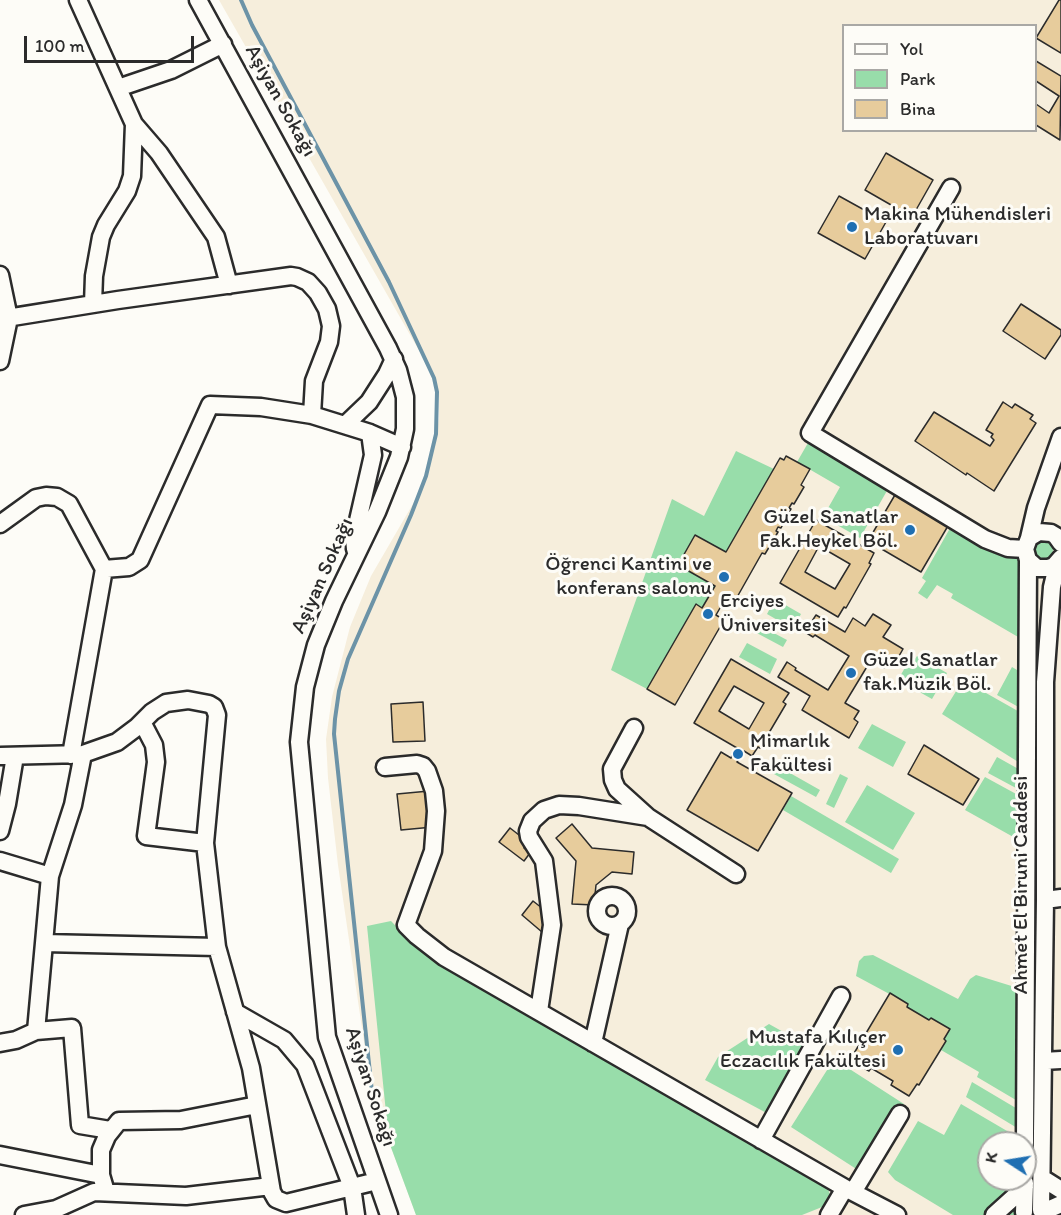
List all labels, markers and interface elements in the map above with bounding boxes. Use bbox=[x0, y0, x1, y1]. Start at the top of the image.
scale bar bbox=[27, 24, 196, 62]
legend bbox=[842, 24, 1037, 132]
text: 100 m bbox=[35, 35, 85, 57]
text: Yol bbox=[900, 38, 923, 60]
street label: Aşiyan Sokağı bbox=[239, 41, 321, 161]
text: Park bbox=[900, 68, 935, 90]
text: Bina bbox=[900, 98, 935, 120]
place label: Makina Mühendisleri Laboratuvarı bbox=[864, 202, 1051, 252]
marker: Makina Mühendisleri Laboratuvarı bbox=[845, 220, 859, 234]
place label: Güzel Sanatlar Fak.Heykel Böl. bbox=[760, 505, 898, 555]
street label: Aşiyan Sokağı bbox=[286, 514, 360, 638]
marker: Güzel Sanatlar Fak.Heykel Böl. bbox=[903, 523, 917, 537]
place label: Öğrenci Kantini ve konferans salonu bbox=[545, 552, 712, 602]
marker: Öğrenci Kantini ve konferans salonu bbox=[717, 570, 731, 584]
place label: Erciyes Üniversitesi bbox=[720, 589, 827, 639]
marker: Erciyes Üniversitesi bbox=[701, 607, 715, 621]
place label: Güzel Sanatlar fak.Müzik Böl. bbox=[863, 648, 998, 698]
marker: Güzel Sanatlar fak.Müzik Böl. bbox=[844, 666, 858, 680]
place label: Mimarlık Fakültesi bbox=[750, 729, 832, 779]
marker: Mimarlık Fakültesi bbox=[731, 747, 745, 761]
street label: Ahmet El Biruni Caddesi bbox=[1009, 776, 1035, 994]
street label: Aşiyan Sokağı bbox=[339, 1024, 401, 1150]
place label: Mustafa Kılıçer Eczacılık Fakültesi bbox=[720, 1025, 886, 1075]
marker: Mustafa Kılıçer Eczacılık Fakültesi bbox=[891, 1043, 905, 1057]
north arrow bbox=[977, 1131, 1037, 1191]
text: K bbox=[981, 1151, 1001, 1165]

